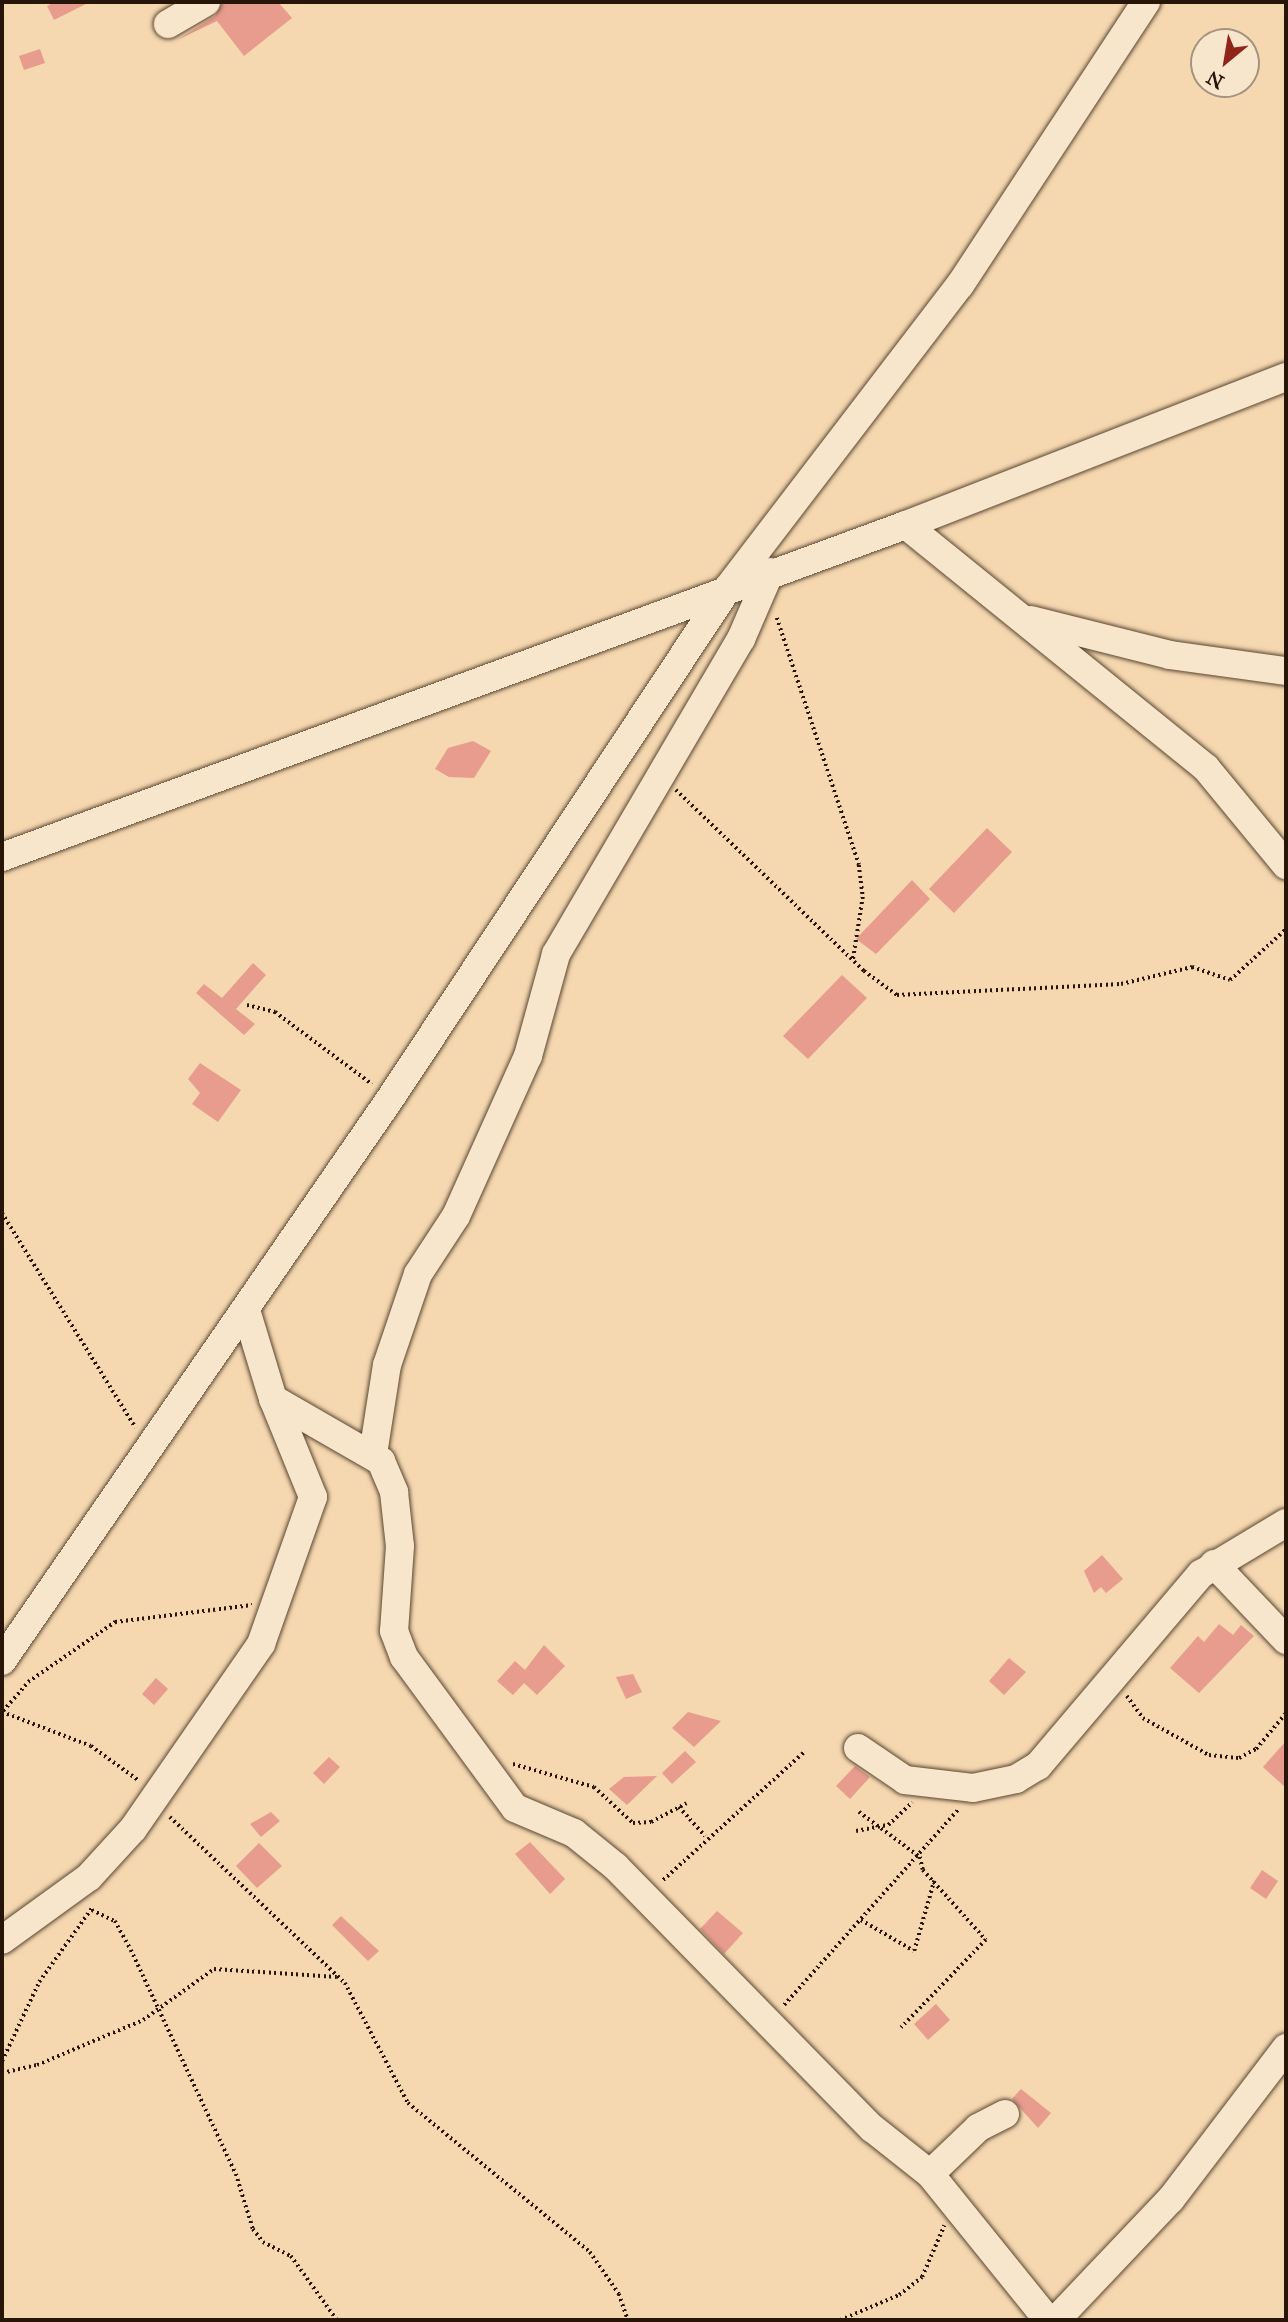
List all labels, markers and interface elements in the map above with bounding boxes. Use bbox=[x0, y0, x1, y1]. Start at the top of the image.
north arrow bbox=[1190, 28, 1260, 98]
text: N bbox=[1203, 66, 1228, 94]

